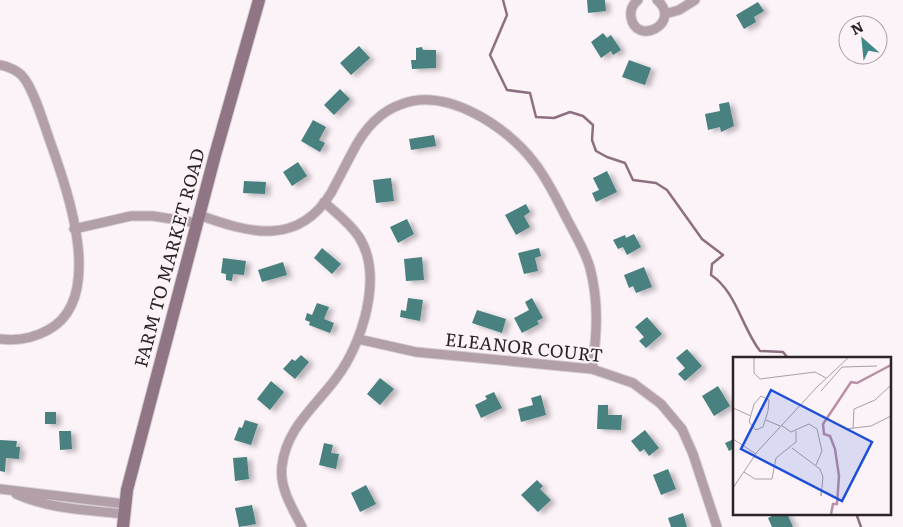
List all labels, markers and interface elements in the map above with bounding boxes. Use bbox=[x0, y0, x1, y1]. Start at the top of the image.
north arrow bbox=[838, 15, 888, 65]
text: N bbox=[847, 16, 867, 39]
street label: FARM TO MARKET ROAD bbox=[126, 145, 211, 370]
street label: ELEANOR COURT bbox=[444, 325, 604, 368]
inset map bbox=[733, 357, 890, 514]

